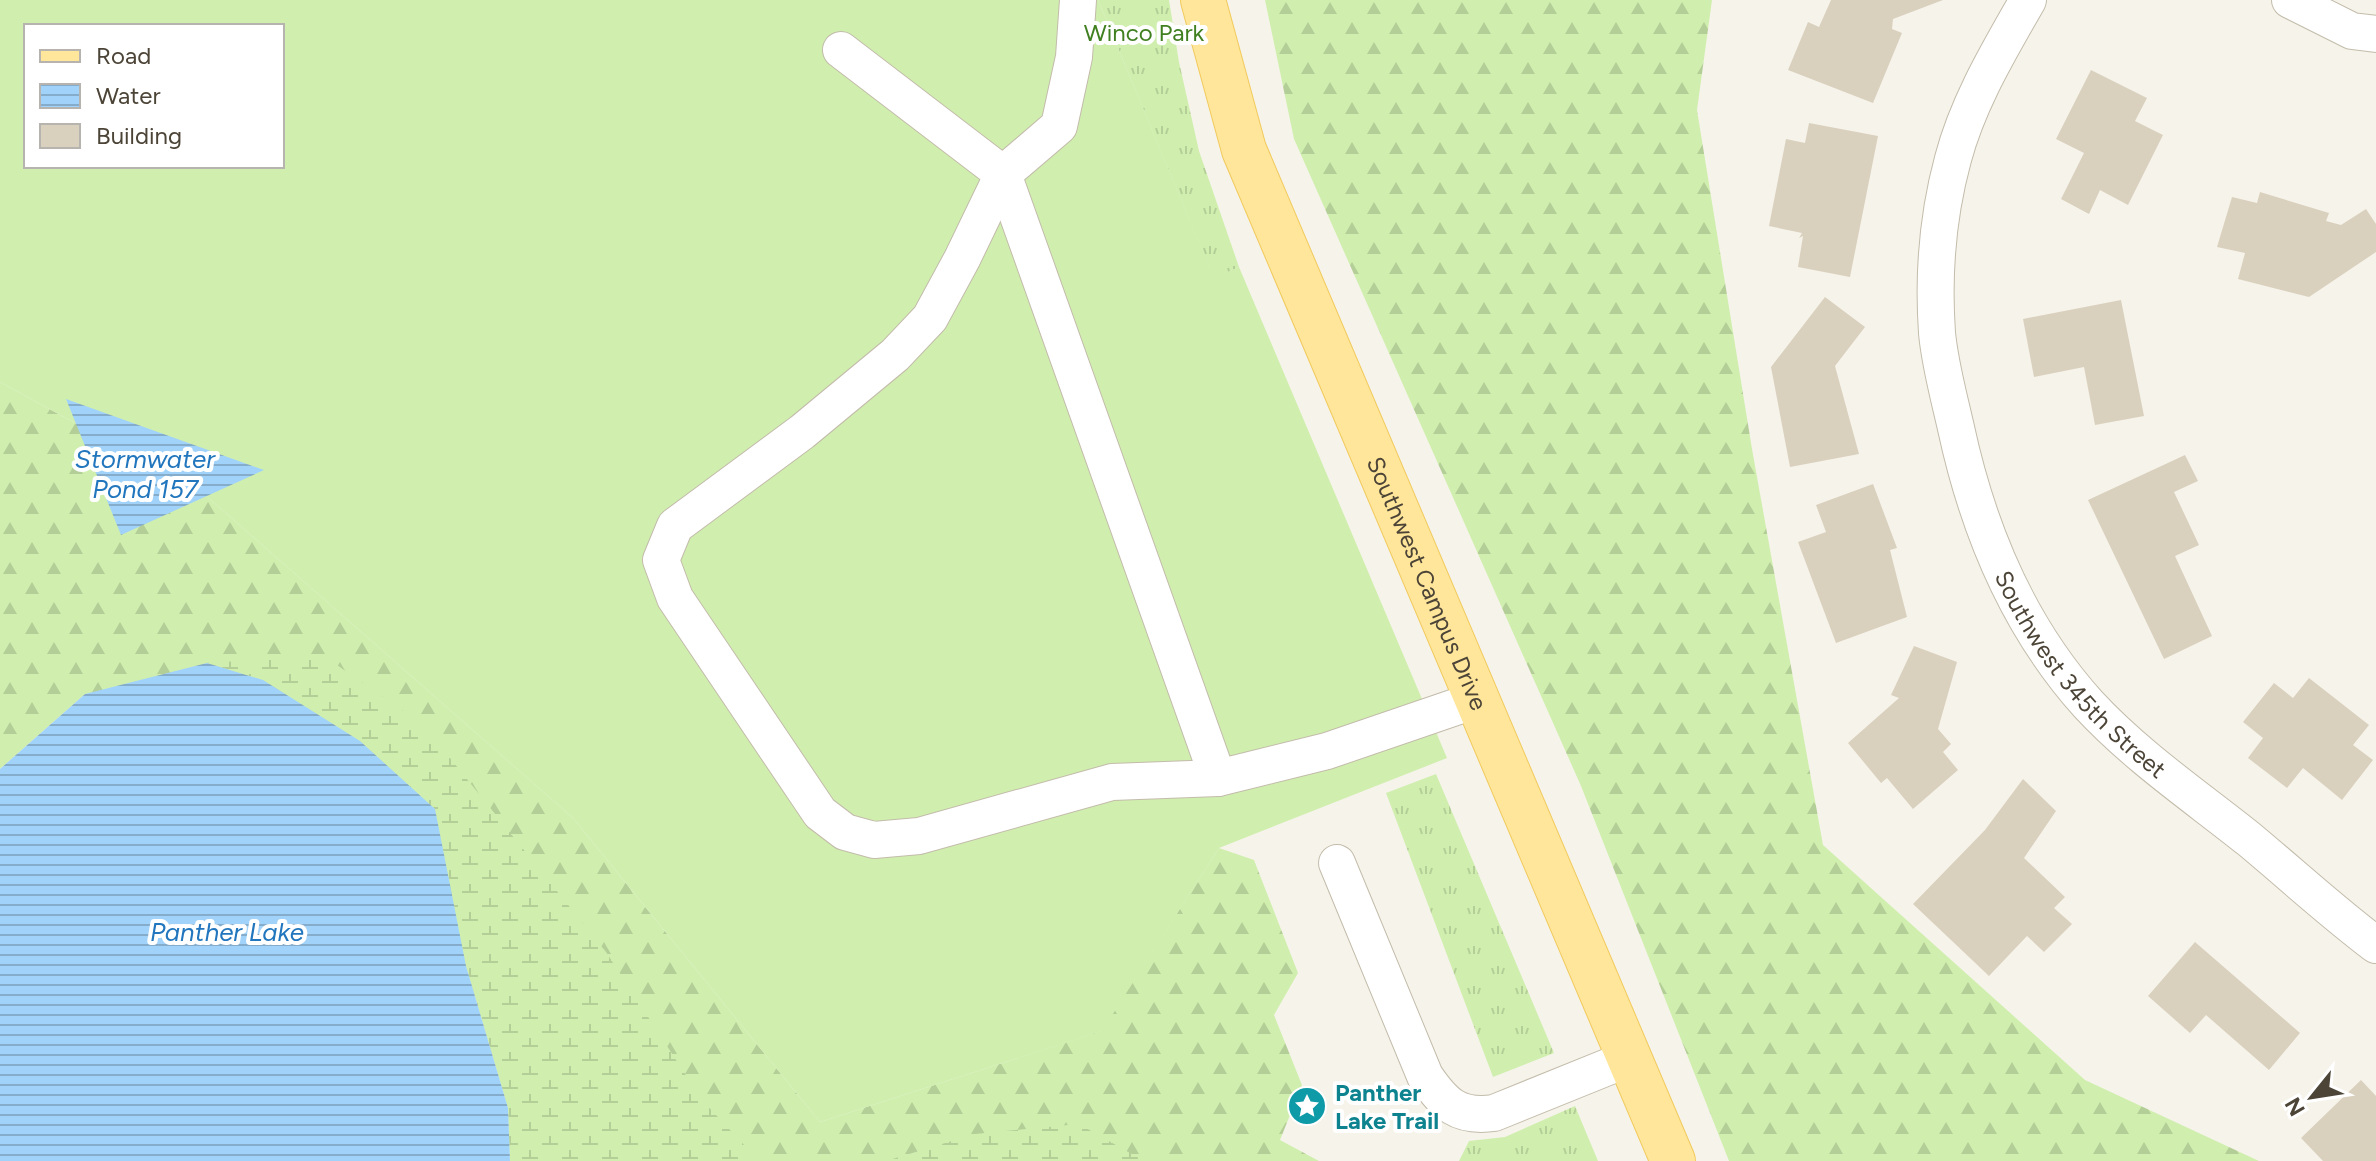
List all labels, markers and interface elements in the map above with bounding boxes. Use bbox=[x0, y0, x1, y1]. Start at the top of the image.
park label: Winco Park bbox=[1084, 18, 1205, 47]
legend bbox=[24, 24, 284, 168]
text: Road bbox=[96, 41, 151, 70]
text: Water bbox=[96, 81, 161, 110]
text: Building bbox=[96, 121, 182, 150]
water label: Stormwater Pond 157 bbox=[75, 443, 216, 505]
street label: Southwest Campus Drive bbox=[1361, 452, 1494, 714]
street label: Southwest 345th Street bbox=[1989, 566, 2172, 784]
water label: Panther Lake bbox=[150, 916, 304, 948]
north arrow bbox=[2272, 1057, 2352, 1137]
place label: Panther Lake Trail bbox=[1335, 1078, 1439, 1135]
place icon: Panther Lake Trail bbox=[1286, 1085, 1328, 1127]
text: N bbox=[2279, 1093, 2311, 1121]

